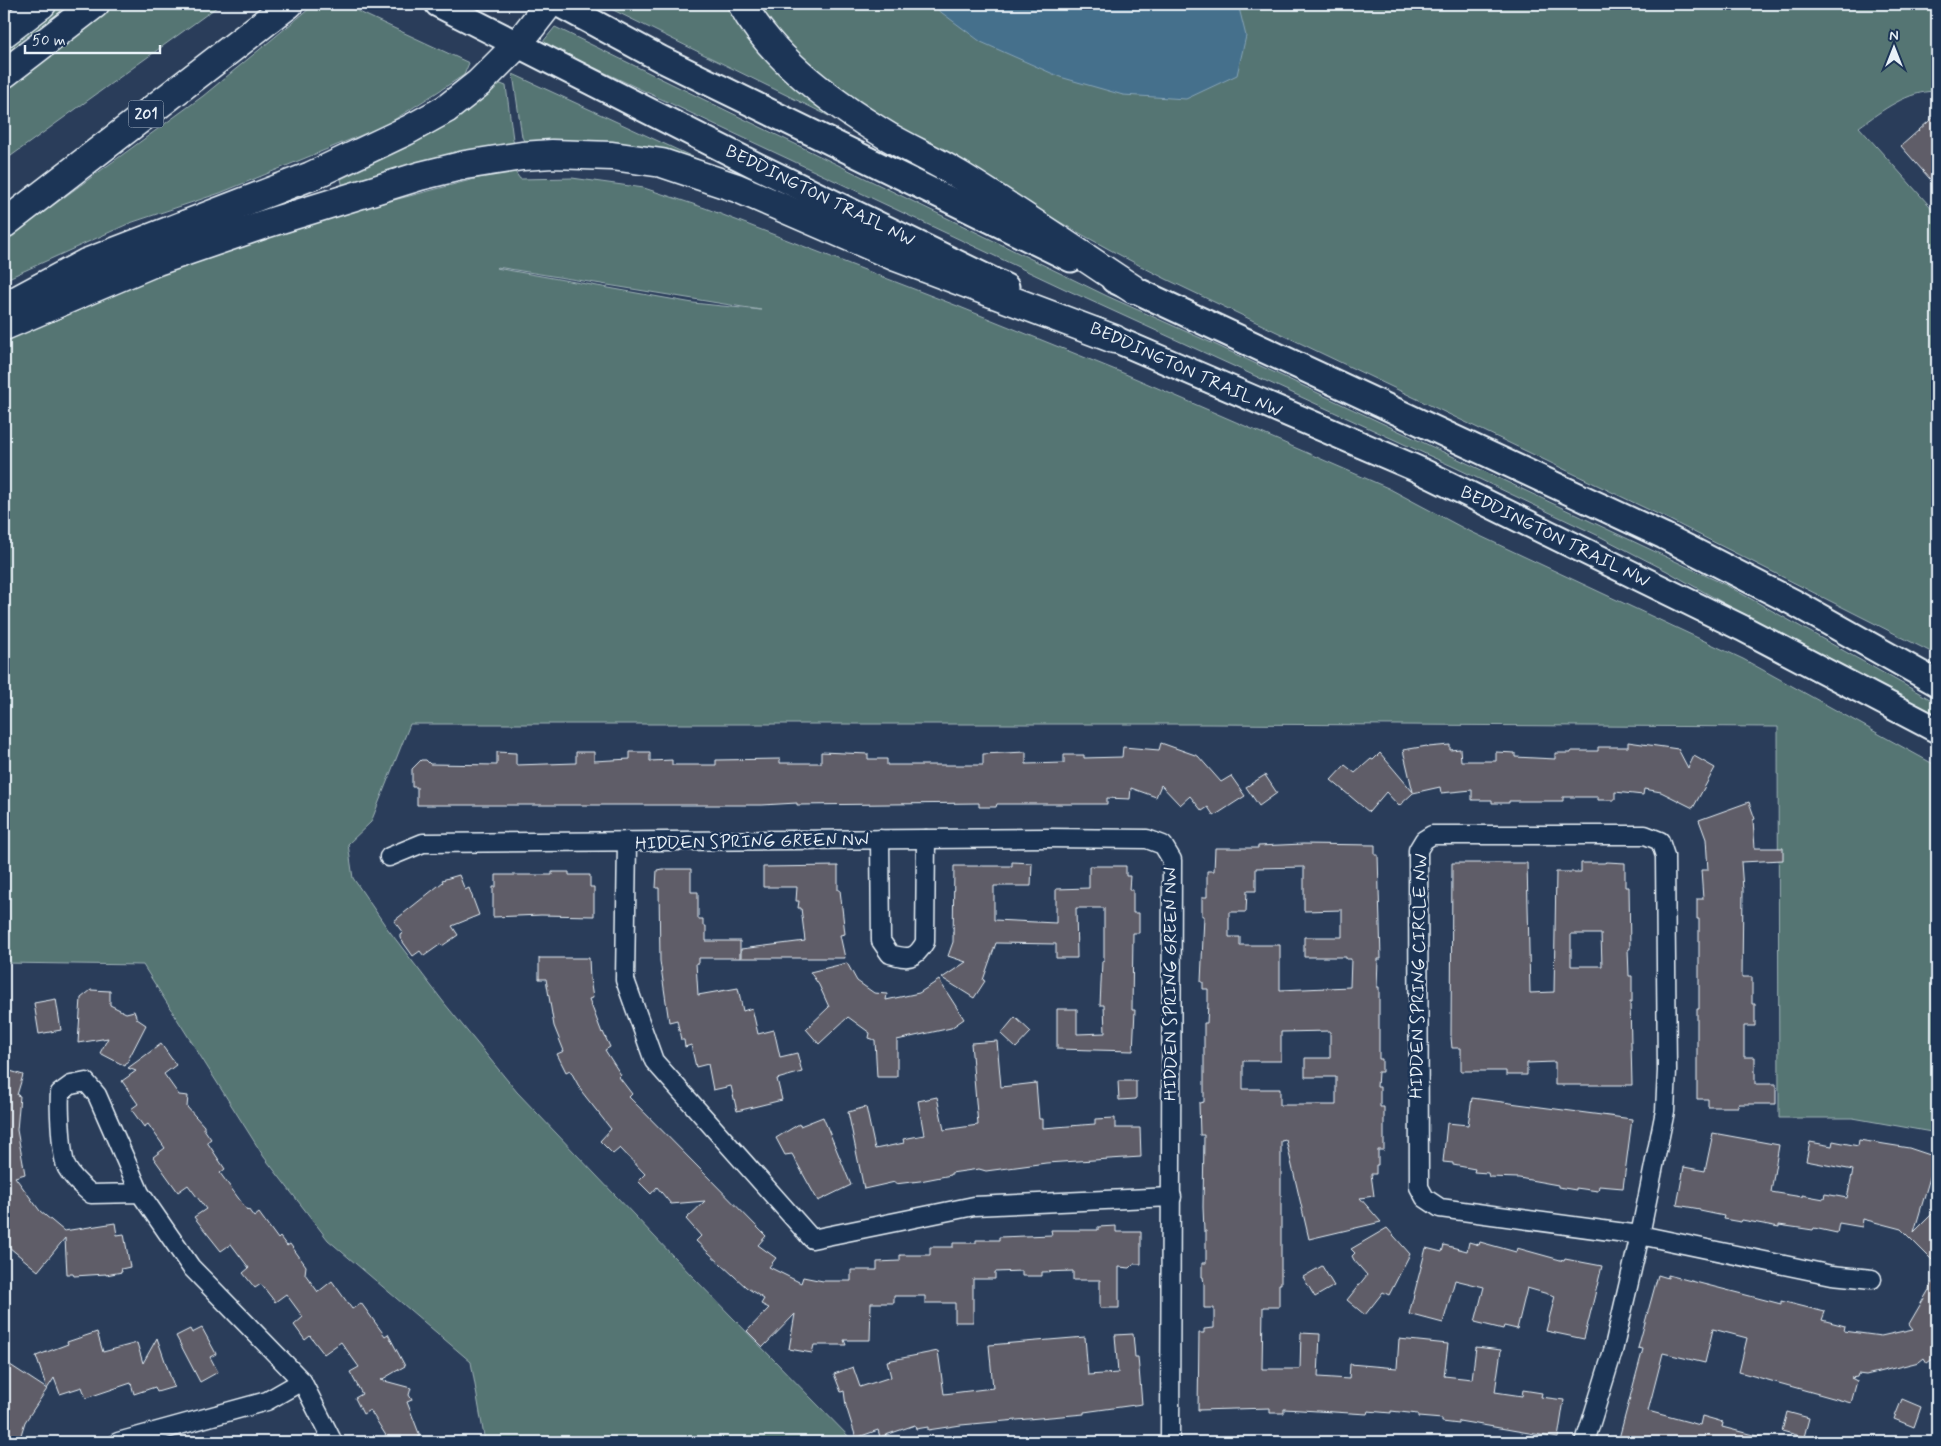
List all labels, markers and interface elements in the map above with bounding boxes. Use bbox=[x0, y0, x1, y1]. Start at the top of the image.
scale bar bbox=[25, 22, 160, 54]
north arrow bbox=[1868, 22, 1918, 72]
text: N bbox=[1889, 27, 1899, 45]
text: 50 m bbox=[32, 31, 66, 51]
road number: 201 bbox=[128, 100, 164, 128]
street label: BEDDINGTON TRAIL NW bbox=[721, 140, 919, 252]
street label: BEDDINGTON TRAIL NW bbox=[1086, 317, 1286, 423]
street label: BEDDINGTON TRAIL NW bbox=[1456, 481, 1654, 593]
street label: HIDDEN SPRING GREEN NW bbox=[635, 828, 869, 856]
street label: HIDDEN SPRING CIRCLE NW bbox=[1405, 853, 1433, 1099]
street label: HIDDEN SPRING GREEN NW bbox=[1159, 867, 1183, 1101]

